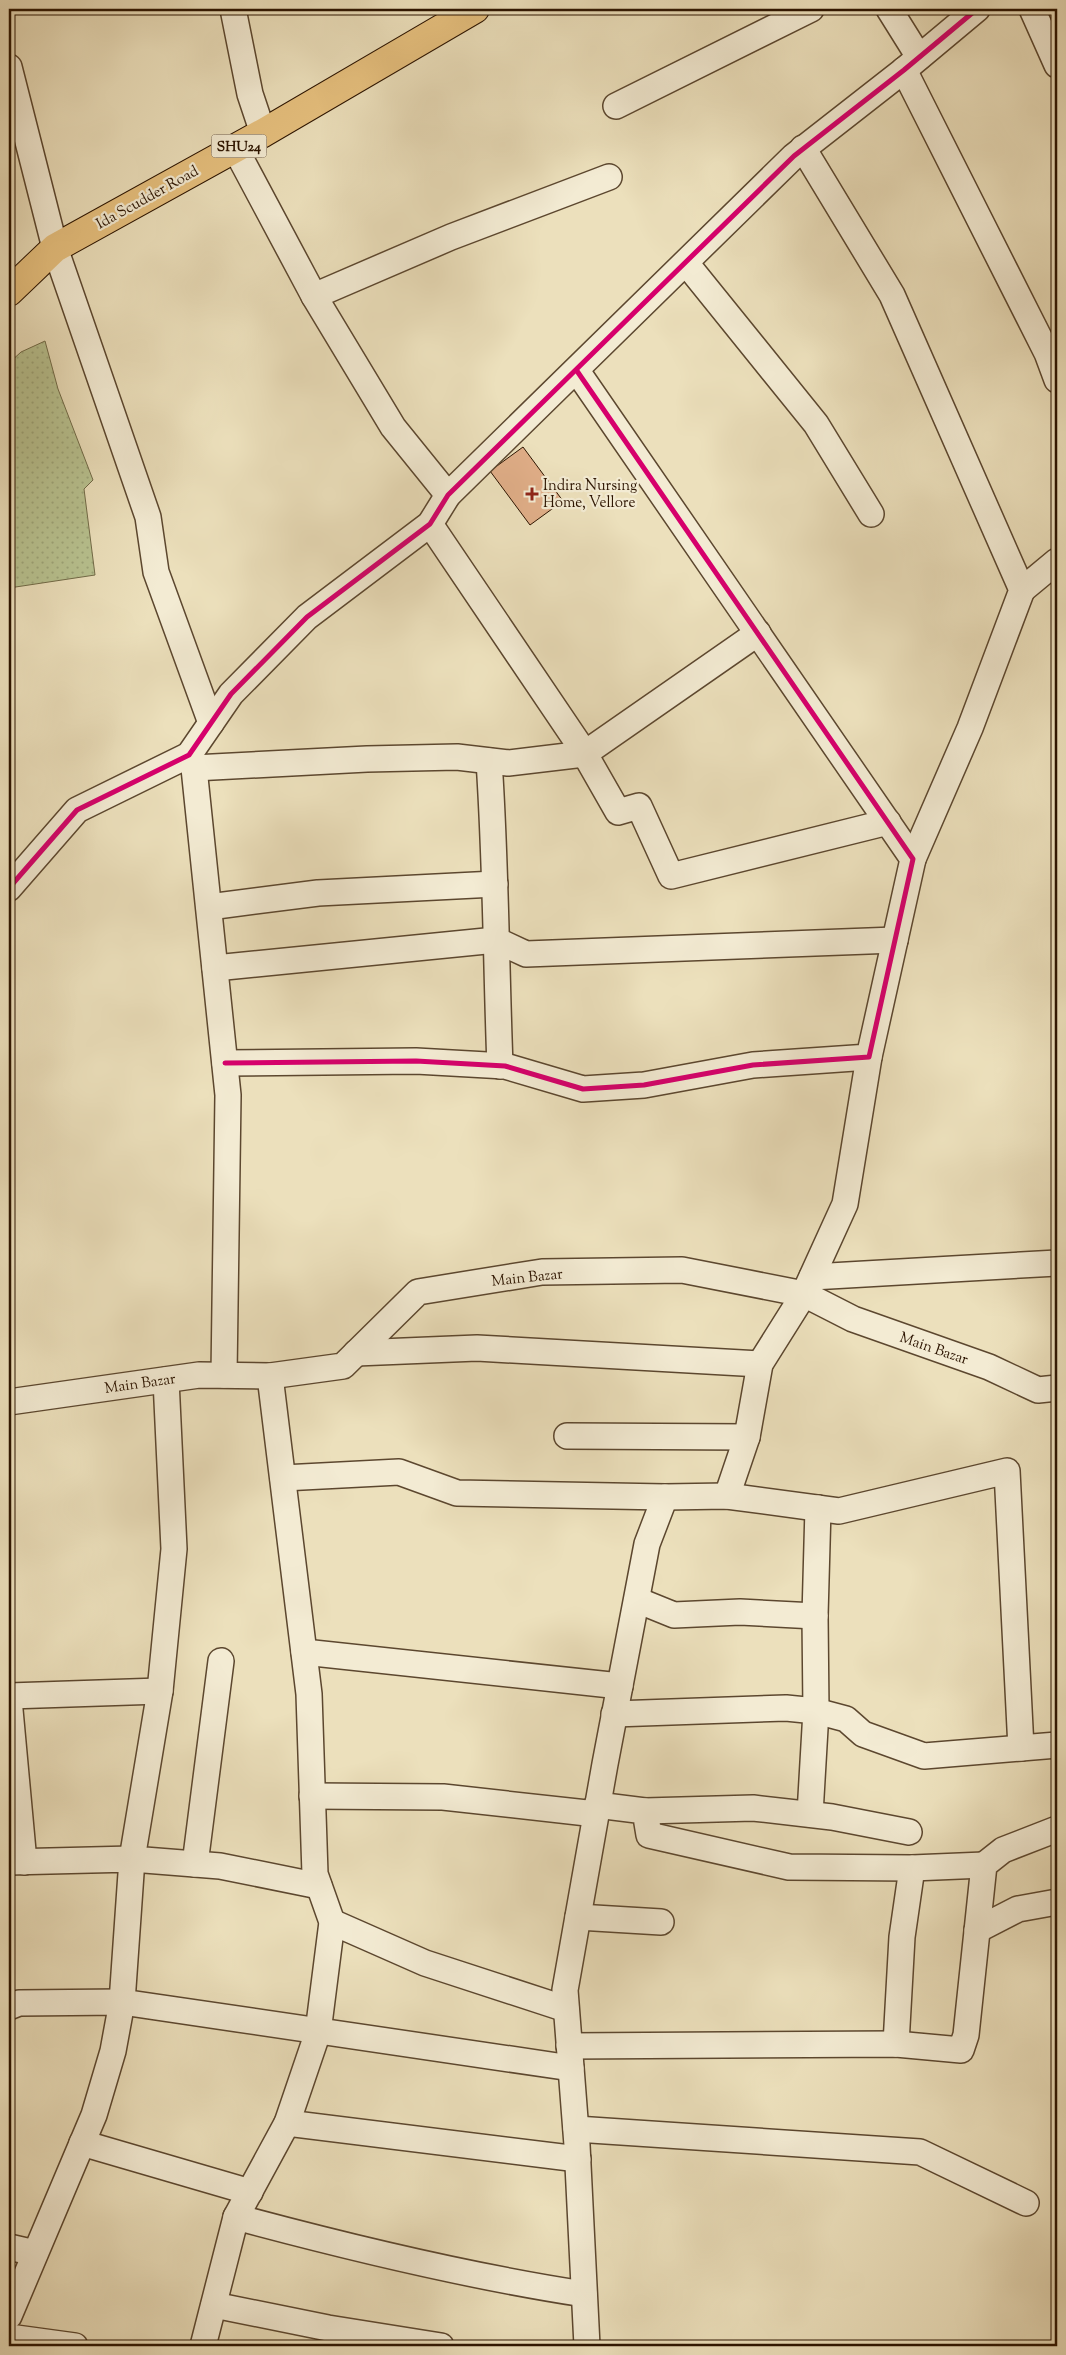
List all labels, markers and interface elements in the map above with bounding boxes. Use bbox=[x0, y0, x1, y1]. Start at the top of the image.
road number: SHU24 bbox=[212, 134, 266, 158]
street label: Ida Scudder Road bbox=[93, 161, 203, 235]
place label: Indira Nursing Home, Vellore bbox=[543, 476, 637, 514]
marker: Indira Nursing Home, Vellore bbox=[525, 487, 539, 501]
street label: Main Bazar bbox=[491, 1264, 564, 1293]
street label: Main Bazar bbox=[896, 1328, 971, 1371]
street label: Main Bazar bbox=[103, 1369, 177, 1400]

